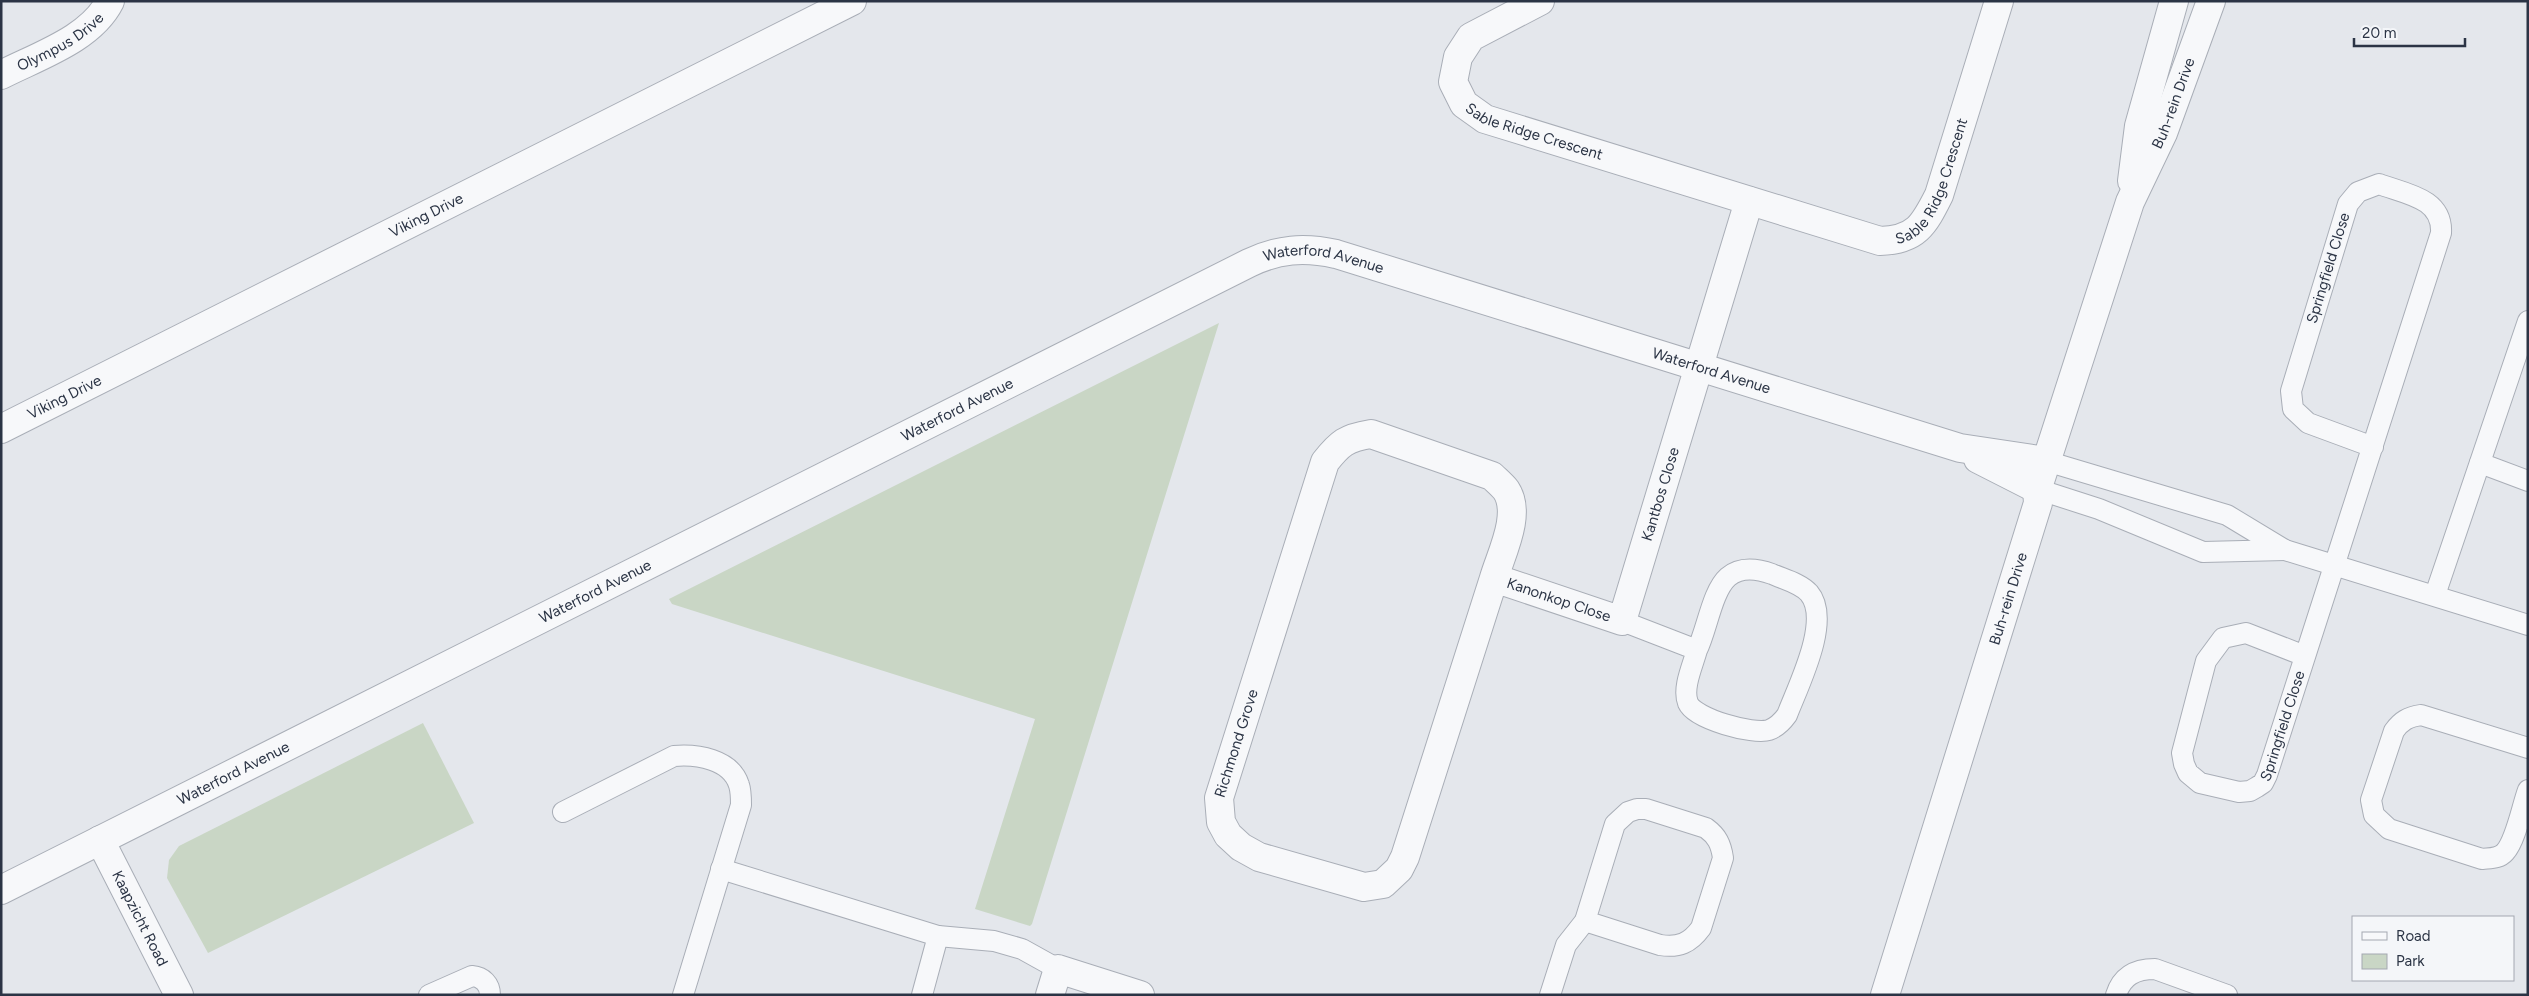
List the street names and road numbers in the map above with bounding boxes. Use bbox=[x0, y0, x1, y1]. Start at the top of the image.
street label: Olympus Drive bbox=[14, 9, 107, 75]
street label: Buh-rein Drive bbox=[2148, 55, 2199, 152]
street label: Sable Ridge Crescent bbox=[1462, 99, 1605, 164]
street label: Sable Ridge Crescent bbox=[1893, 116, 1971, 248]
street label: Viking Drive bbox=[386, 189, 466, 241]
street label: Springfield Close bbox=[2303, 210, 2353, 326]
street label: Waterford Avenue bbox=[1261, 241, 1386, 277]
street label: Waterford Avenue bbox=[1650, 344, 1773, 398]
street label: Viking Drive bbox=[25, 371, 104, 423]
street label: Waterford Avenue bbox=[898, 374, 1016, 445]
street label: Kantbos Close bbox=[1638, 445, 1683, 543]
street label: Buh-rein Drive bbox=[1985, 550, 2031, 647]
street label: Waterford Avenue bbox=[536, 556, 654, 627]
street label: Kanonkop Close bbox=[1505, 574, 1613, 626]
street label: Springfield Close bbox=[2256, 668, 2309, 784]
street label: Richmond Grove bbox=[1211, 687, 1262, 800]
street label: Waterford Avenue bbox=[174, 738, 292, 809]
street label: Kaapzicht Road bbox=[108, 868, 172, 969]

